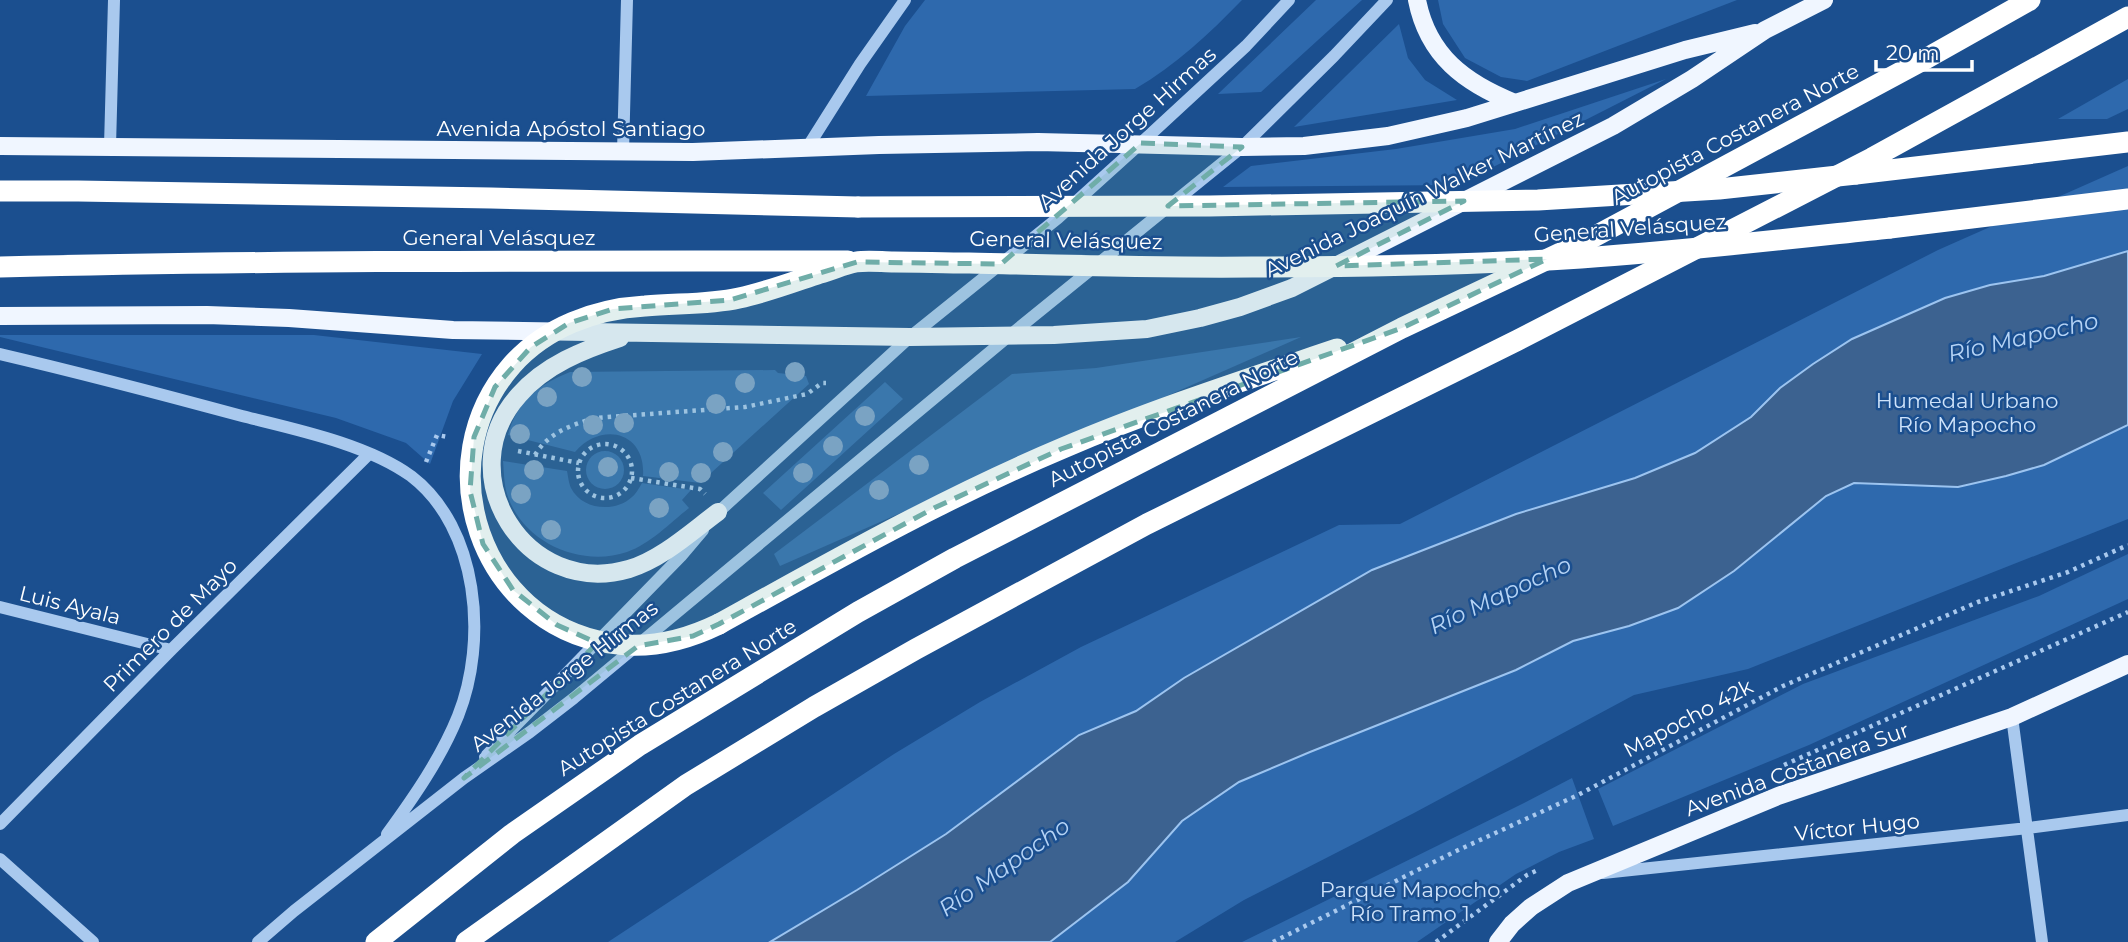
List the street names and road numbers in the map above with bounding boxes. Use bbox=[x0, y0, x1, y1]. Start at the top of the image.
street label: Avenida Jorge Hirmas bbox=[1033, 42, 1221, 214]
street label: Autopista Costanera Norte bbox=[1607, 58, 1863, 210]
street label: Avenida Joaquín Walker Martínez bbox=[1260, 106, 1588, 282]
street label: Avenida Apóstol Santiago bbox=[436, 116, 706, 141]
street label: General Velásquez bbox=[1533, 209, 1727, 247]
street label: General Velásquez bbox=[402, 225, 596, 250]
street label: General Velásquez bbox=[969, 226, 1163, 254]
street label: Autopista Costanera Norte bbox=[1044, 344, 1302, 492]
street label: Primero de Mayo bbox=[98, 553, 242, 697]
street label: Luis Ayala bbox=[17, 580, 123, 630]
street label: Avenida Jorge Hirmas bbox=[465, 595, 663, 757]
street label: Autopista Costanera Norte bbox=[553, 613, 801, 781]
street label: Mapocho 42k bbox=[1619, 673, 1757, 763]
street label: Avenida Costanera Sur bbox=[1682, 717, 1912, 821]
street label: Víctor Hugo bbox=[1793, 808, 1921, 846]

